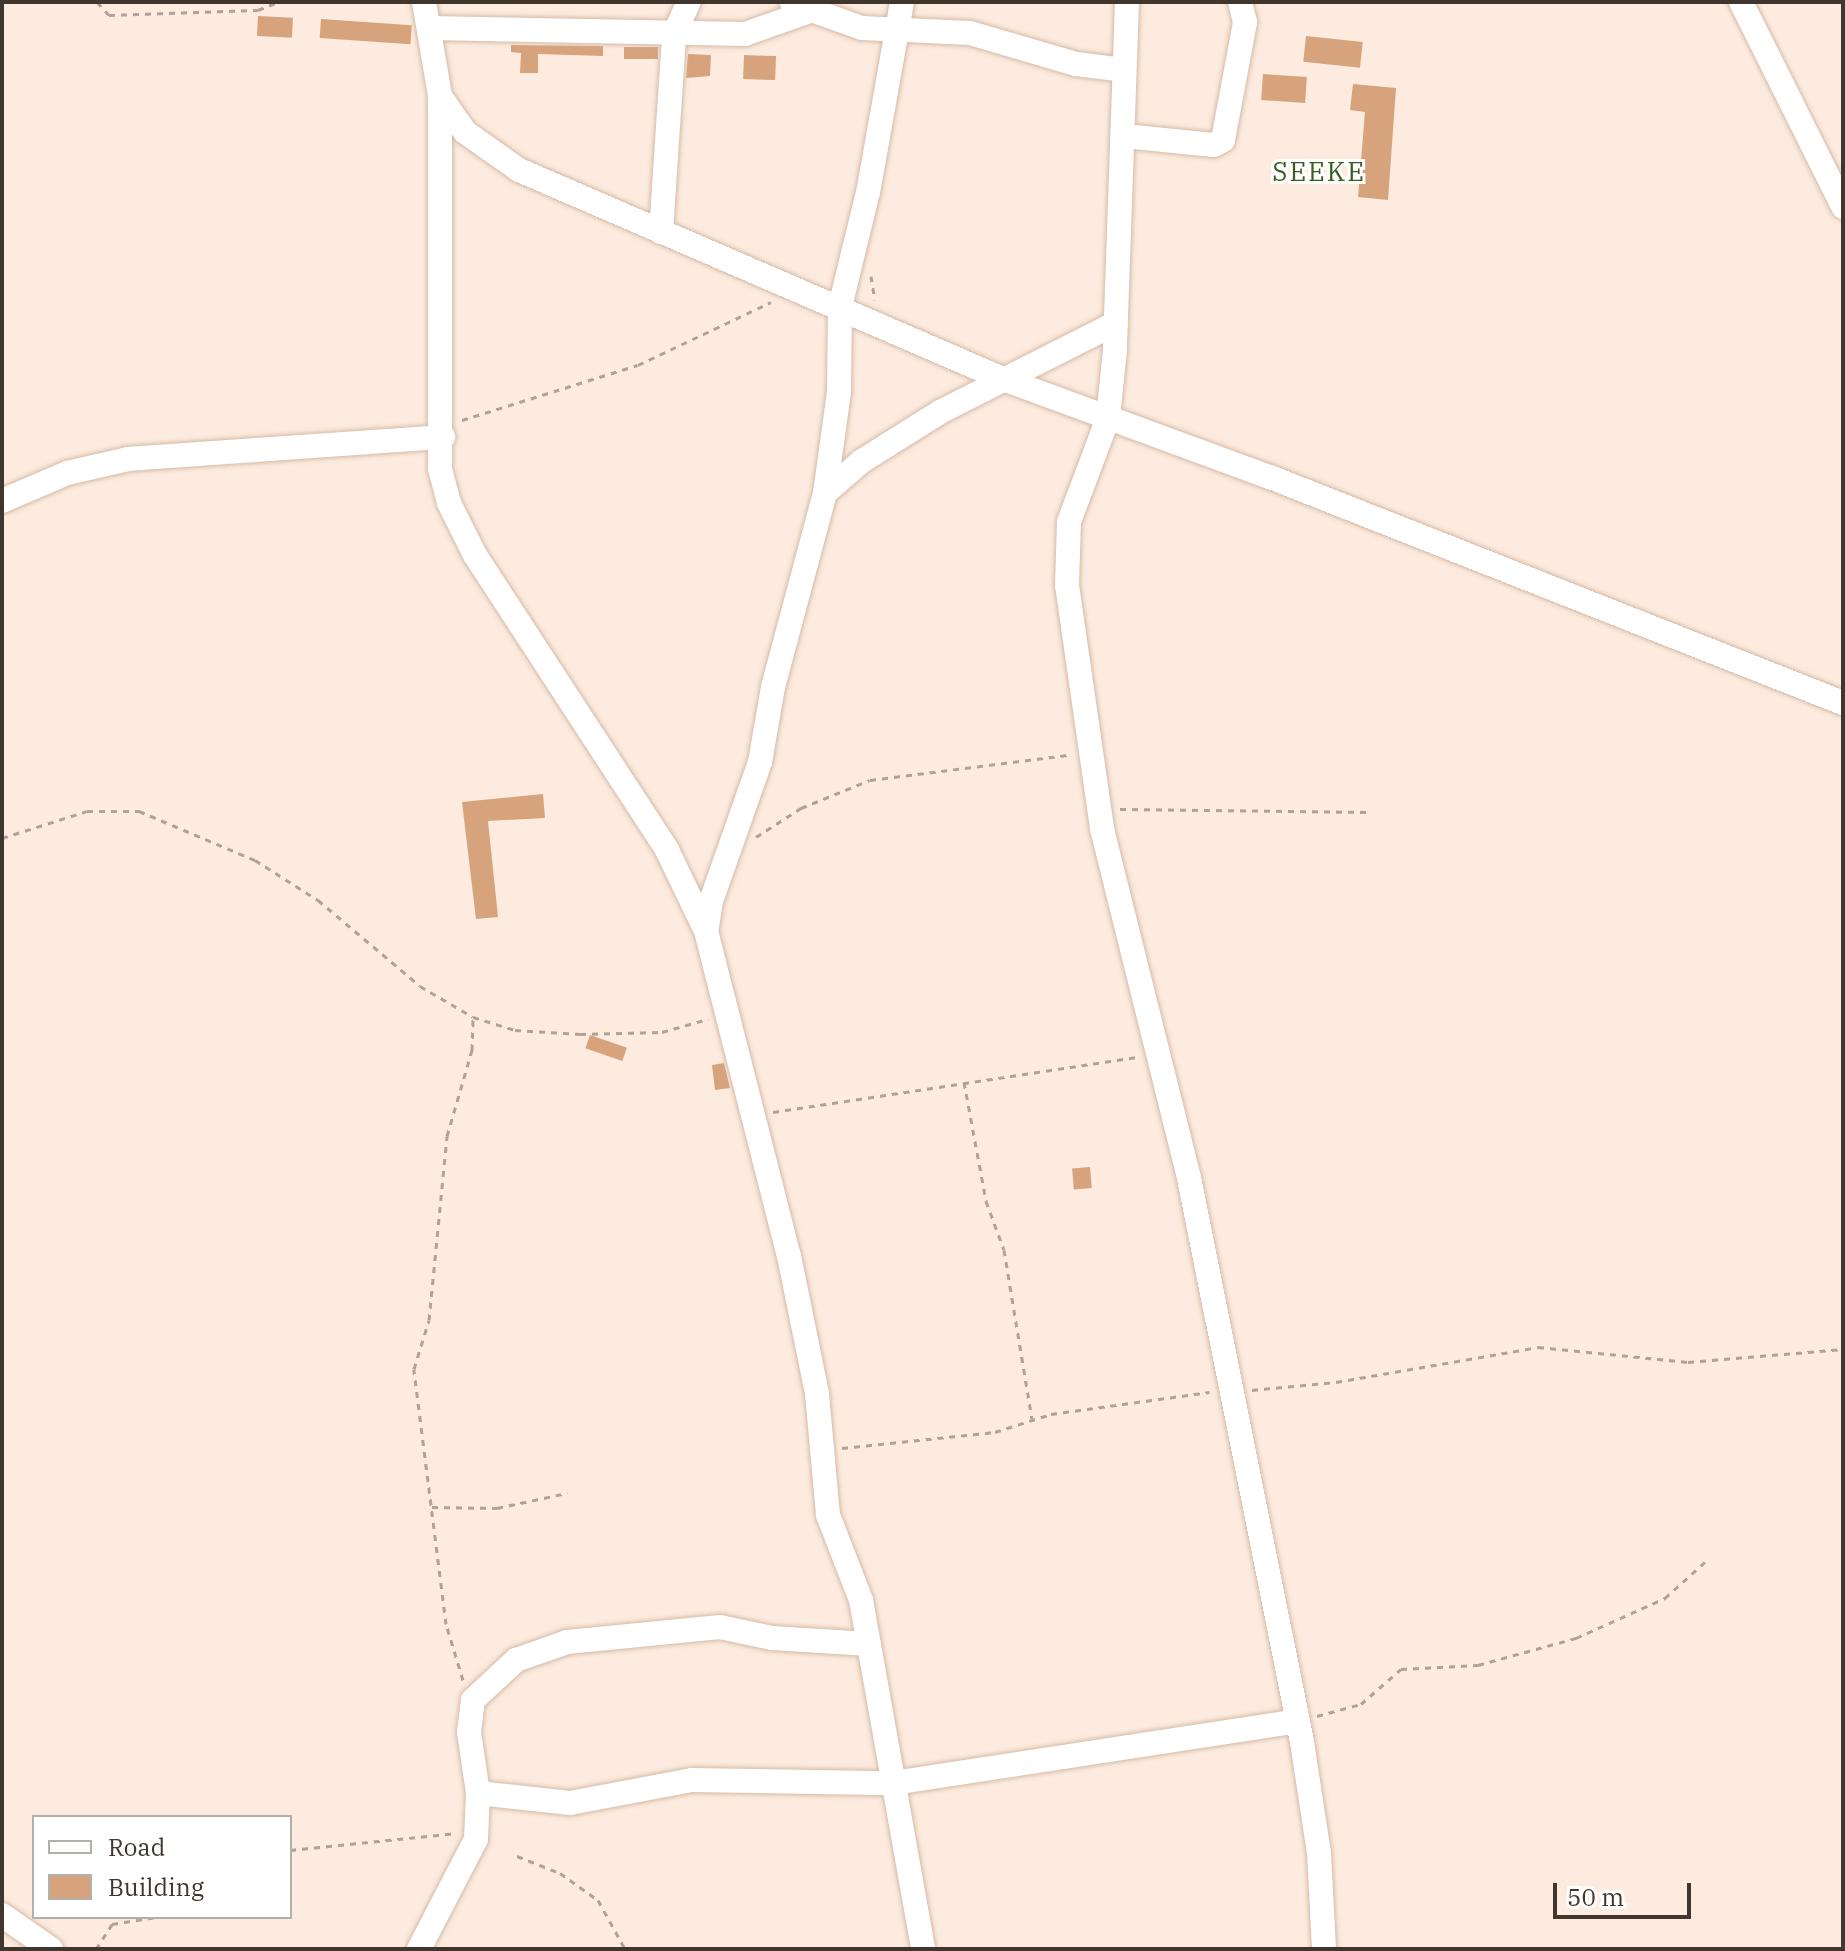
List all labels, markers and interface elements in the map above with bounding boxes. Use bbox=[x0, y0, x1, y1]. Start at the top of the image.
district label: SEEKE bbox=[1272, 156, 1366, 188]
legend bbox=[32, 1815, 292, 1919]
text: Road bbox=[108, 1831, 165, 1863]
scale bar bbox=[1557, 1867, 1695, 1917]
text: Building bbox=[108, 1871, 204, 1903]
text: 50 m bbox=[1567, 1881, 1624, 1913]

